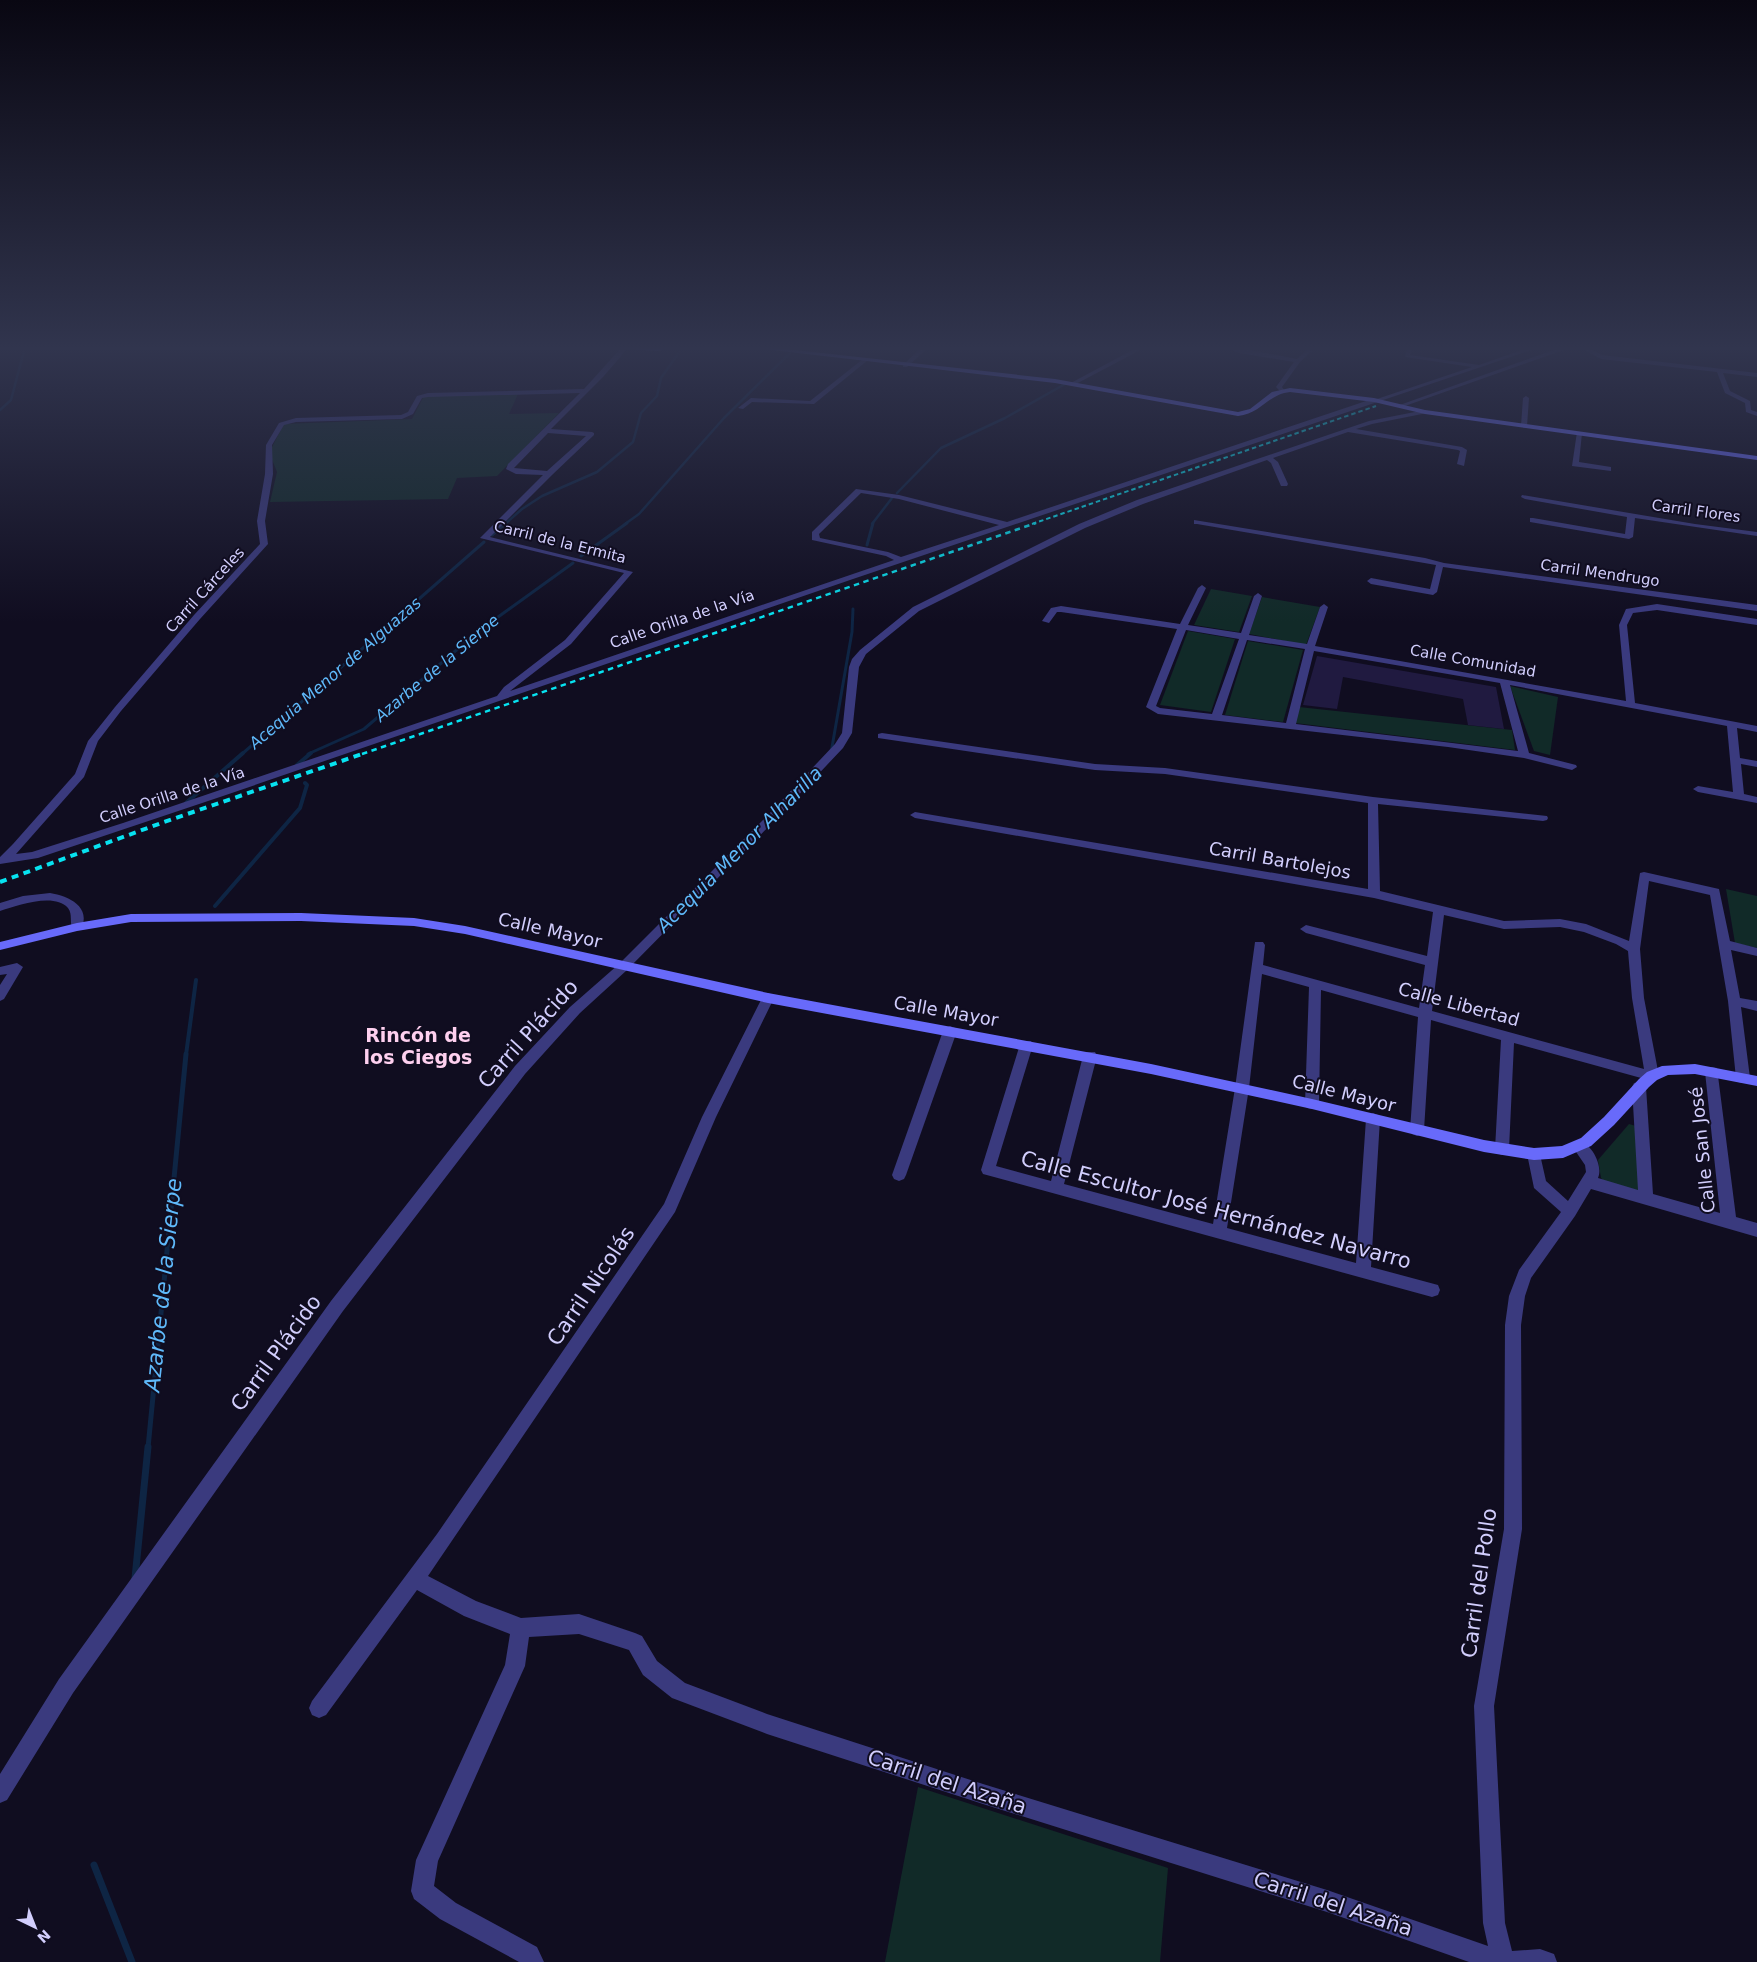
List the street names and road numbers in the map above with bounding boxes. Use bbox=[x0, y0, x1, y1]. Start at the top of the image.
street label: Carril Flores bbox=[1650, 496, 1742, 526]
street label: Carril de la Ermita bbox=[492, 517, 628, 567]
street label: Carril Cárceles bbox=[162, 543, 248, 637]
street label: Carril Mendrugo bbox=[1539, 556, 1661, 590]
street label: Calle Orilla de la Vía bbox=[607, 586, 757, 652]
street label: Calle Comunidad bbox=[1409, 641, 1537, 681]
street label: Calle Orilla de la Vía bbox=[97, 763, 247, 827]
street label: Carril Bartolejos bbox=[1207, 837, 1353, 883]
street label: Calle Mayor bbox=[496, 908, 605, 952]
street label: Carril Plácido bbox=[473, 975, 583, 1093]
street label: Calle Libertad bbox=[1396, 978, 1522, 1030]
street label: Calle Mayor bbox=[892, 991, 1001, 1031]
street label: Calle Mayor bbox=[1290, 1070, 1399, 1116]
street label: Calle San José bbox=[1685, 1086, 1719, 1214]
street label: Calle Escultor José Hernández Navarro bbox=[1018, 1146, 1414, 1274]
street label: Carril Nicolás bbox=[542, 1222, 640, 1350]
street label: Carril Plácido bbox=[226, 1290, 326, 1416]
street label: Carril del Pollo bbox=[1457, 1507, 1501, 1659]
street label: Carril del Azaña bbox=[864, 1745, 1030, 1819]
street label: Carril del Azaña bbox=[1250, 1867, 1416, 1941]

